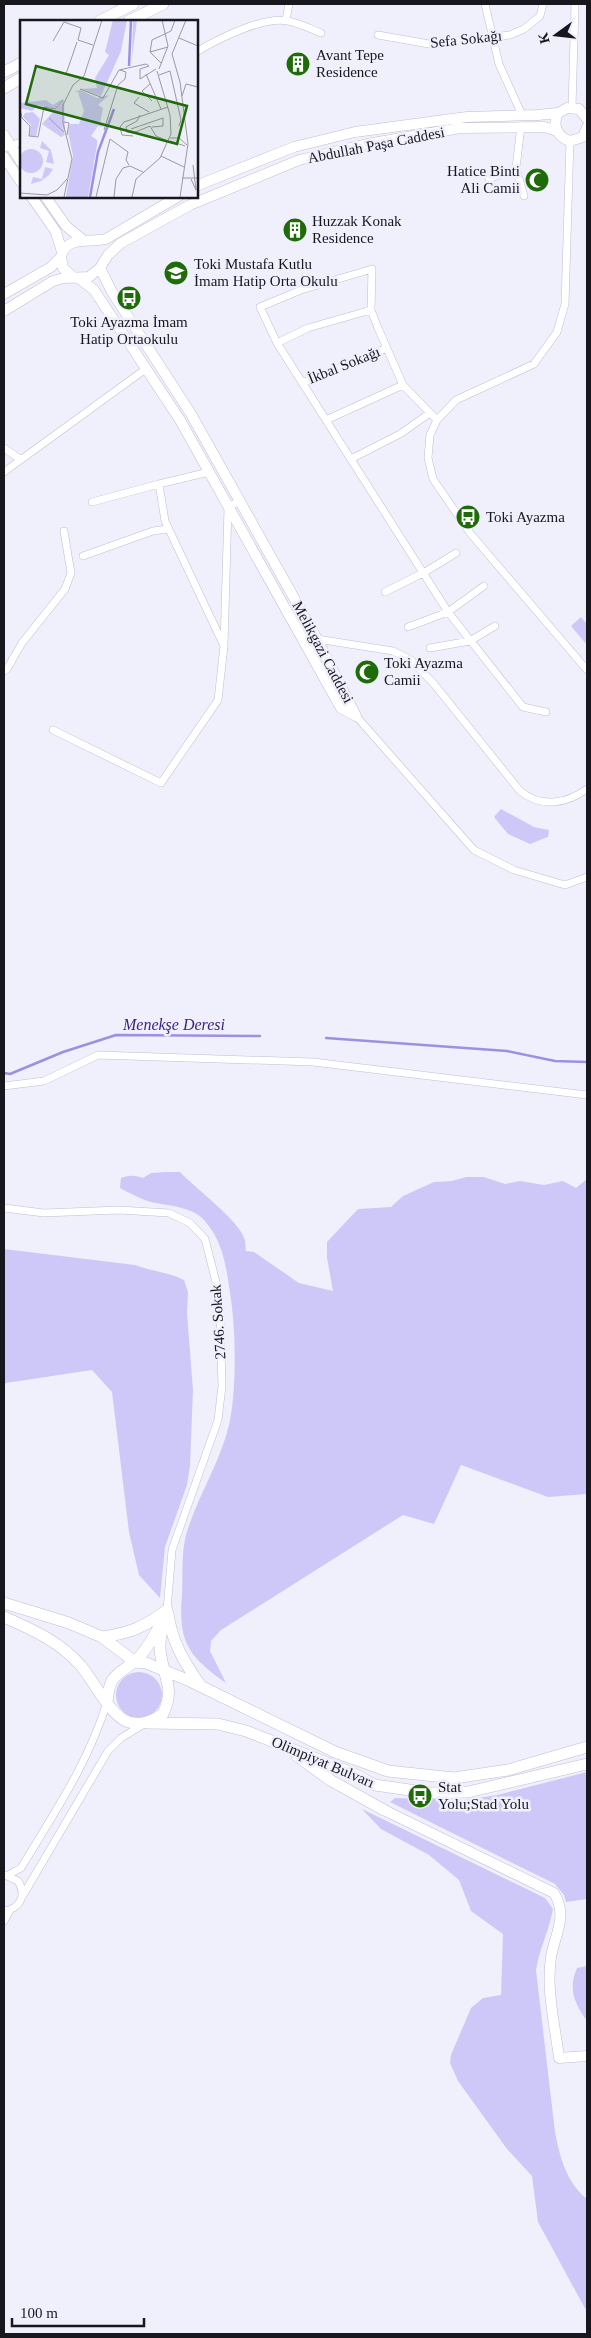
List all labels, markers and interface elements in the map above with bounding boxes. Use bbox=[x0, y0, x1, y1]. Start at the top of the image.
north arrow bbox=[531, 10, 581, 60]
inset map bbox=[20, 20, 198, 198]
street label: Sefa Sokağı bbox=[429, 27, 503, 51]
text: K bbox=[535, 31, 553, 45]
place label: Avant Tepe Residence bbox=[316, 47, 384, 80]
building icon: Avant Tepe Residence bbox=[285, 51, 311, 77]
street label: Abdullah Paşa Caddesi bbox=[306, 124, 446, 166]
place label: Hatice Binti Ali Camii bbox=[447, 163, 520, 196]
mosque icon: Hatice Binti Ali Camii bbox=[524, 167, 550, 193]
place label: Huzzak Konak Residence bbox=[312, 213, 402, 246]
building icon: Huzzak Konak Residence bbox=[282, 217, 308, 243]
place label: Toki Mustafa Kutlu İmam Hatip Orta Okulu bbox=[194, 256, 338, 289]
school or university icon: Toki Mustafa Kutlu İmam Hatip Orta Okulu bbox=[163, 260, 189, 286]
bus stop icon: Toki Ayazma İmam Hatip Ortaokulu bbox=[116, 285, 142, 311]
place label: Toki Ayazma İmam Hatip Ortaokulu bbox=[70, 314, 188, 347]
street label: İkbal Sokağı bbox=[306, 343, 382, 387]
bus stop icon: Toki Ayazma bbox=[455, 504, 481, 530]
place label: Toki Ayazma bbox=[486, 509, 565, 525]
street label: Melikgazi Caddesi bbox=[289, 598, 357, 706]
place label: Toki Ayazma Camii bbox=[384, 655, 463, 688]
mosque icon: Toki Ayazma Camii bbox=[354, 659, 380, 685]
water label: Menekşe Deresi bbox=[122, 1016, 225, 1034]
street label: 2746. Sokak bbox=[207, 1284, 229, 1360]
street label: Olimpiyat Bulvarı bbox=[269, 1733, 377, 1791]
place label: Stat Yolu;Stad Yolu bbox=[438, 1779, 530, 1812]
bus stop icon: Stat Yolu;Stad Yolu bbox=[407, 1783, 433, 1809]
scale bar bbox=[12, 2296, 145, 2328]
text: 100 m bbox=[20, 2305, 58, 2321]

